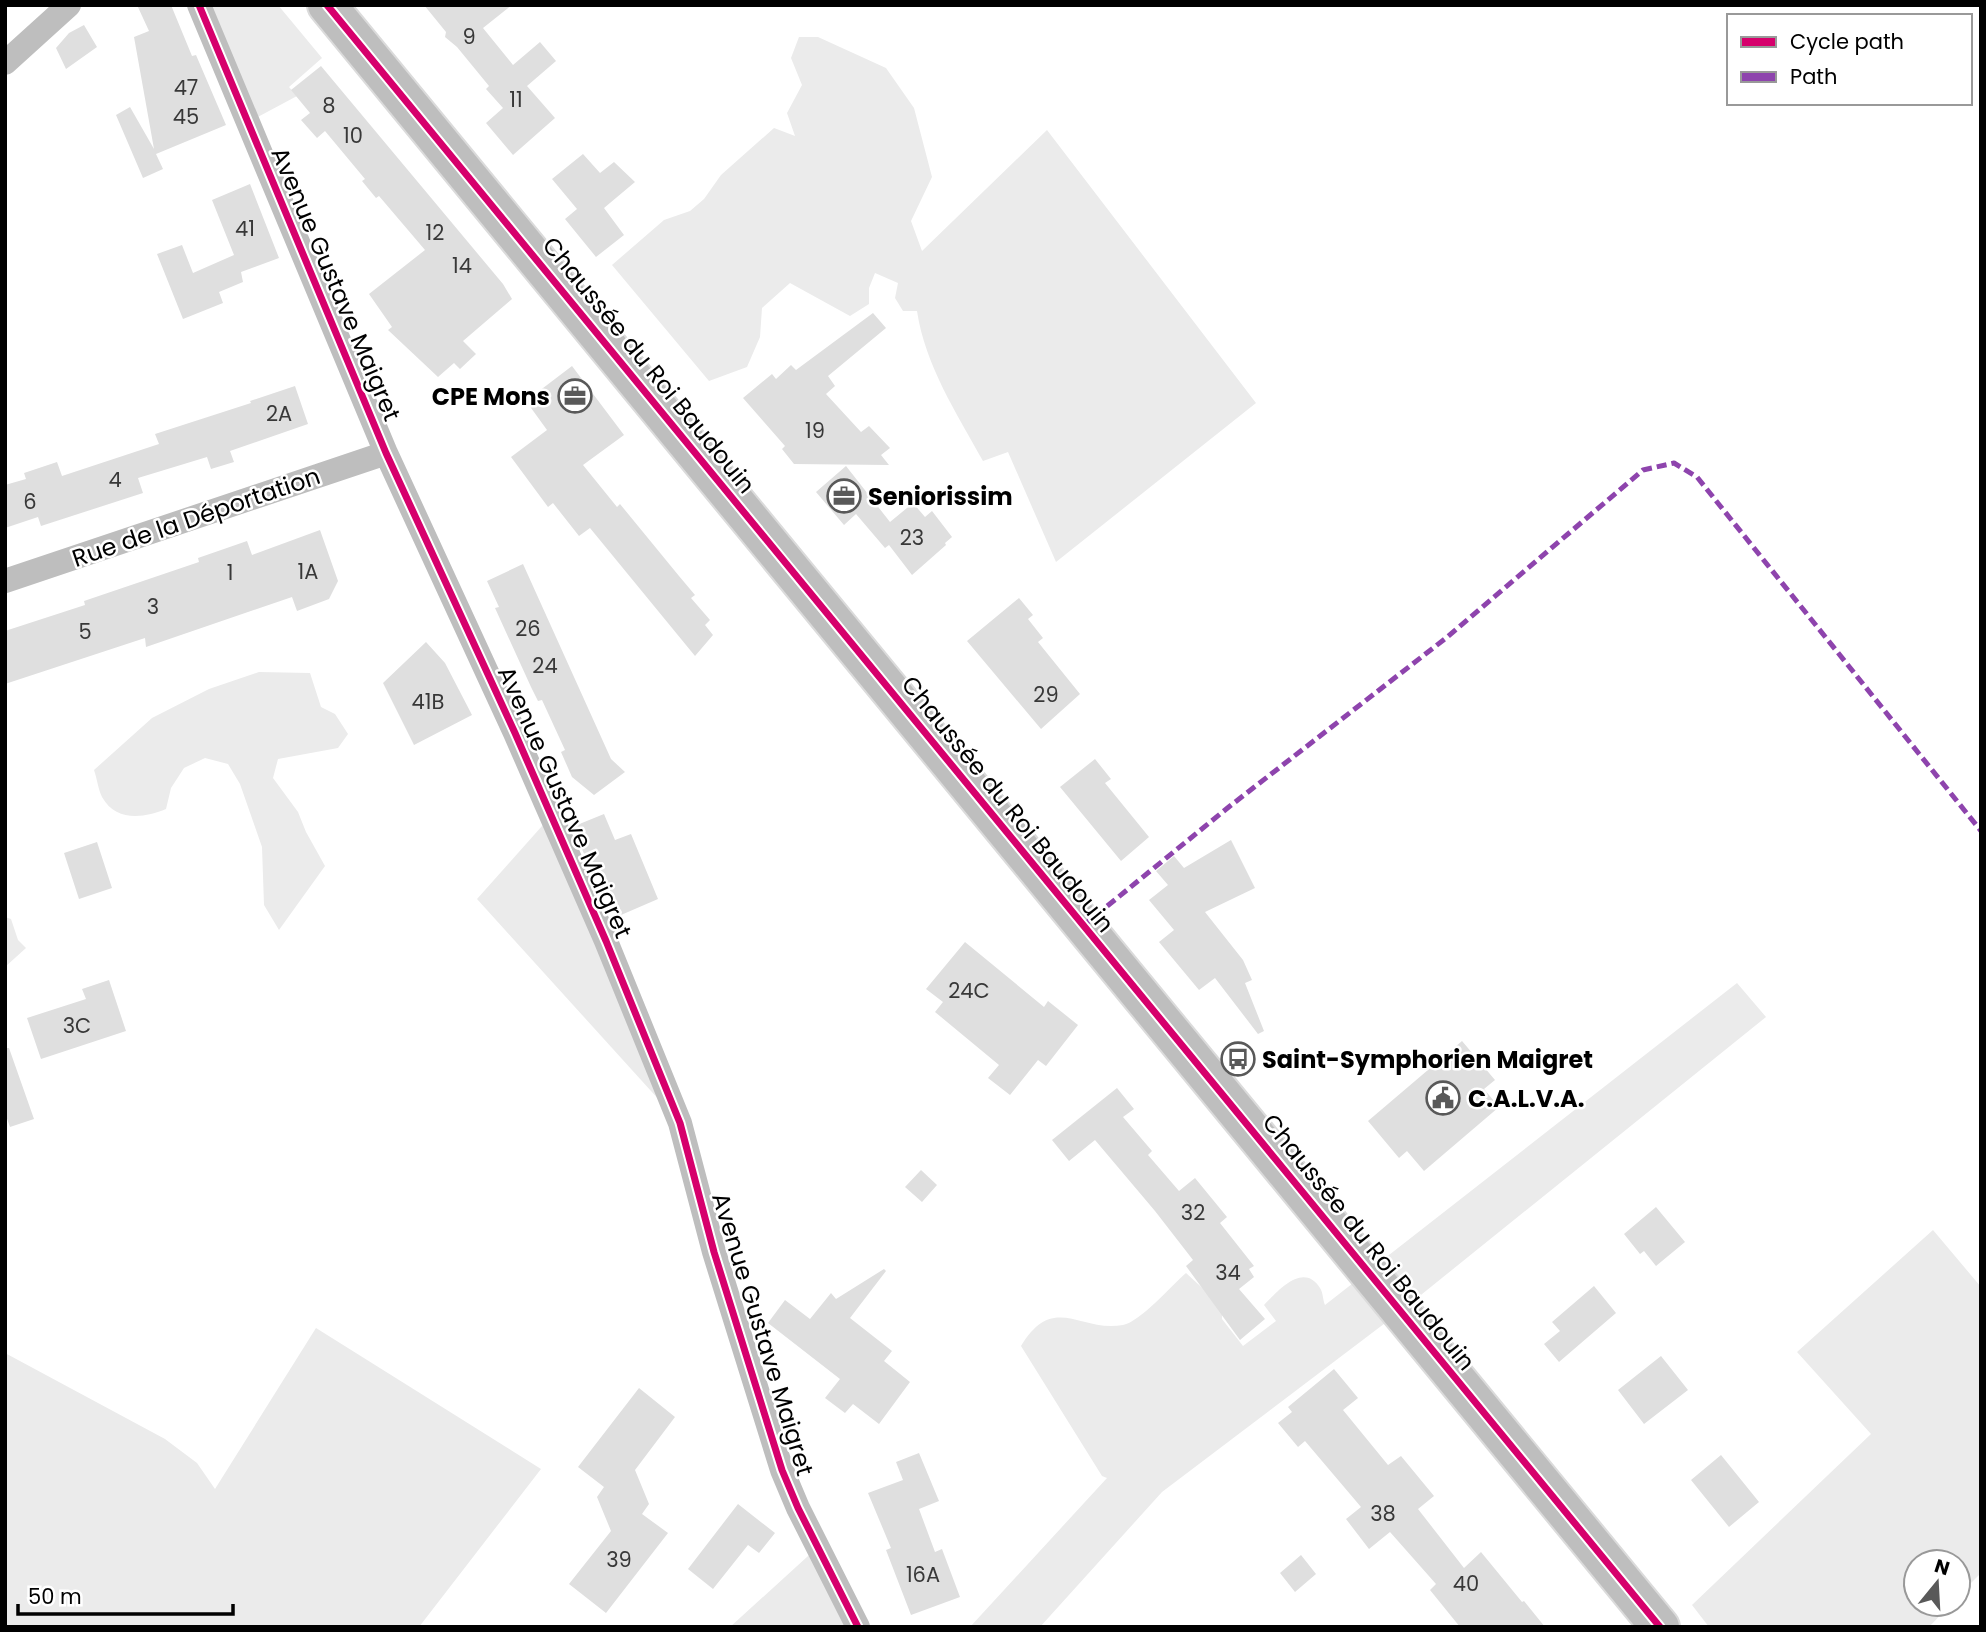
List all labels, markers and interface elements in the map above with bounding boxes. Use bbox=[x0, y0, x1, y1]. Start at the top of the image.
legend bbox=[1727, 14, 1972, 105]
house number: 9 bbox=[462, 22, 476, 51]
text: Cycle path bbox=[1790, 27, 1904, 56]
text: Path bbox=[1790, 62, 1837, 91]
house number: 47 bbox=[174, 73, 198, 102]
house number: 11 bbox=[509, 85, 523, 114]
house number: 8 bbox=[322, 91, 336, 120]
house number: 45 bbox=[173, 102, 199, 131]
house number: 10 bbox=[343, 121, 363, 150]
street label: Avenue Gustave Maigret bbox=[263, 142, 409, 426]
house number: 41 bbox=[235, 214, 255, 243]
house number: 12 bbox=[426, 218, 444, 247]
street label: Chaussée du Roi Baudouin bbox=[535, 230, 763, 500]
house number: 14 bbox=[452, 251, 472, 280]
office icon: CPE Mons bbox=[556, 377, 594, 415]
place label: CPE Mons bbox=[432, 380, 550, 413]
house number: 2A bbox=[266, 399, 292, 428]
house number: 19 bbox=[805, 416, 825, 445]
street label: Rue de la Déportation bbox=[68, 459, 324, 575]
house number: 4 bbox=[108, 465, 122, 494]
office icon: Seniorissim bbox=[825, 477, 863, 515]
place label: Seniorissim bbox=[868, 480, 1013, 513]
house number: 6 bbox=[23, 487, 37, 516]
house number: 23 bbox=[900, 523, 924, 552]
house number: 1A bbox=[298, 557, 318, 586]
house number: 1 bbox=[227, 558, 233, 587]
house number: 3 bbox=[147, 592, 159, 621]
house number: 26 bbox=[515, 614, 541, 643]
house number: 5 bbox=[78, 617, 92, 646]
house number: 24 bbox=[532, 651, 558, 680]
street label: Avenue Gustave Maigret bbox=[490, 661, 640, 943]
street label: Chaussée du Roi Baudouin bbox=[894, 669, 1122, 939]
house number: 29 bbox=[1033, 680, 1059, 709]
house number: 41B bbox=[412, 687, 444, 716]
house number: 24C bbox=[948, 976, 990, 1005]
house number: 3C bbox=[63, 1011, 91, 1040]
bus stop icon: Saint-Symphorien Maigret bbox=[1219, 1040, 1257, 1078]
place label: Saint-Symphorien Maigret bbox=[1262, 1043, 1593, 1076]
public building icon: C.A.L.V.A. bbox=[1424, 1079, 1462, 1117]
place label: C.A.L.V.A. bbox=[1468, 1082, 1584, 1115]
street label: Chaussée du Roi Baudouin bbox=[1255, 1107, 1483, 1377]
street label: Avenue Gustave Maigret bbox=[704, 1188, 822, 1480]
house number: 32 bbox=[1181, 1198, 1205, 1227]
house number: 34 bbox=[1215, 1258, 1241, 1287]
house number: 38 bbox=[1370, 1499, 1396, 1528]
house number: 39 bbox=[606, 1545, 632, 1574]
north arrow bbox=[1902, 1548, 1972, 1618]
text: N bbox=[1931, 1552, 1953, 1582]
house number: 16A bbox=[906, 1560, 940, 1589]
house number: 40 bbox=[1453, 1569, 1479, 1598]
scale bar bbox=[18, 1572, 233, 1616]
text: 50 m bbox=[28, 1582, 82, 1611]

